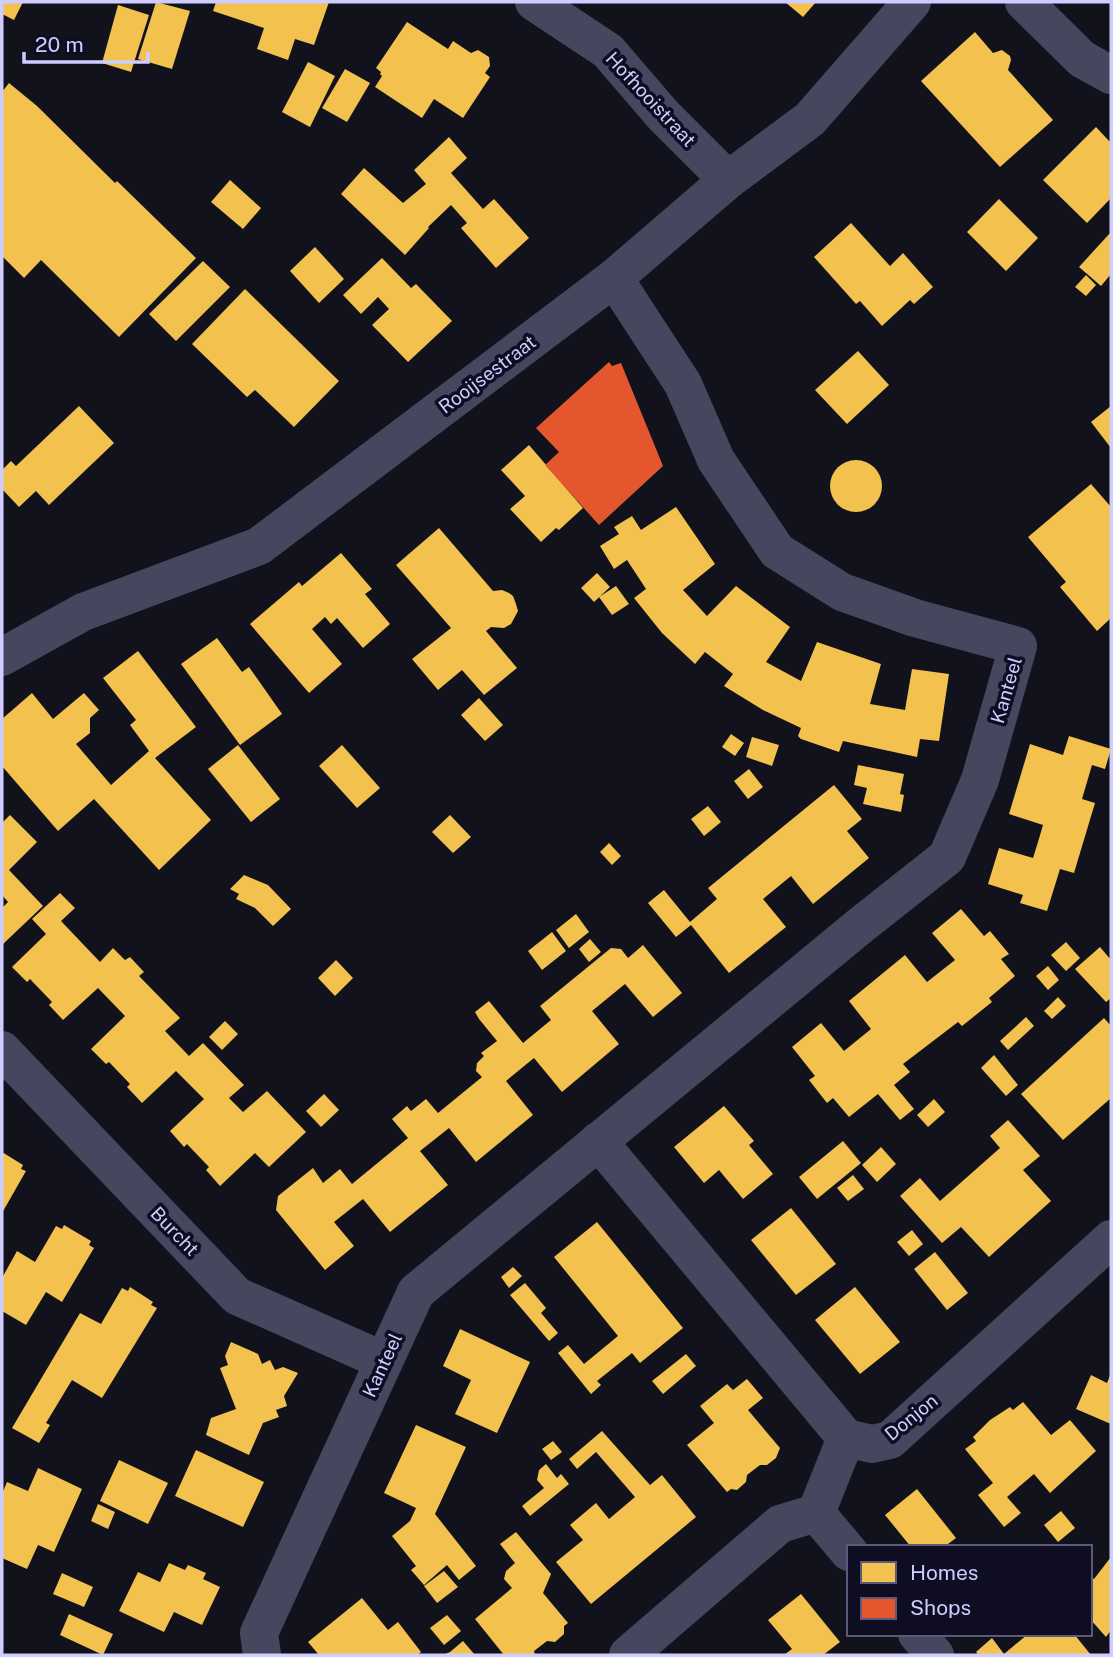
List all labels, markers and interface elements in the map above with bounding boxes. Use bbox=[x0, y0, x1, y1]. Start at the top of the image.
scale bar bbox=[24, 21, 149, 65]
text: 20 m bbox=[35, 32, 84, 57]
street label: Hofhooistraat bbox=[602, 47, 700, 151]
street label: Rooijsestraat bbox=[434, 330, 540, 418]
street label: Kanteel bbox=[986, 654, 1026, 726]
street label: Burcht bbox=[146, 1202, 204, 1260]
street label: Kanteel bbox=[358, 1329, 406, 1401]
street label: Donjon bbox=[880, 1389, 942, 1445]
legend bbox=[847, 1545, 1092, 1636]
text: Homes bbox=[910, 1560, 978, 1585]
text: Shops bbox=[910, 1595, 971, 1620]

